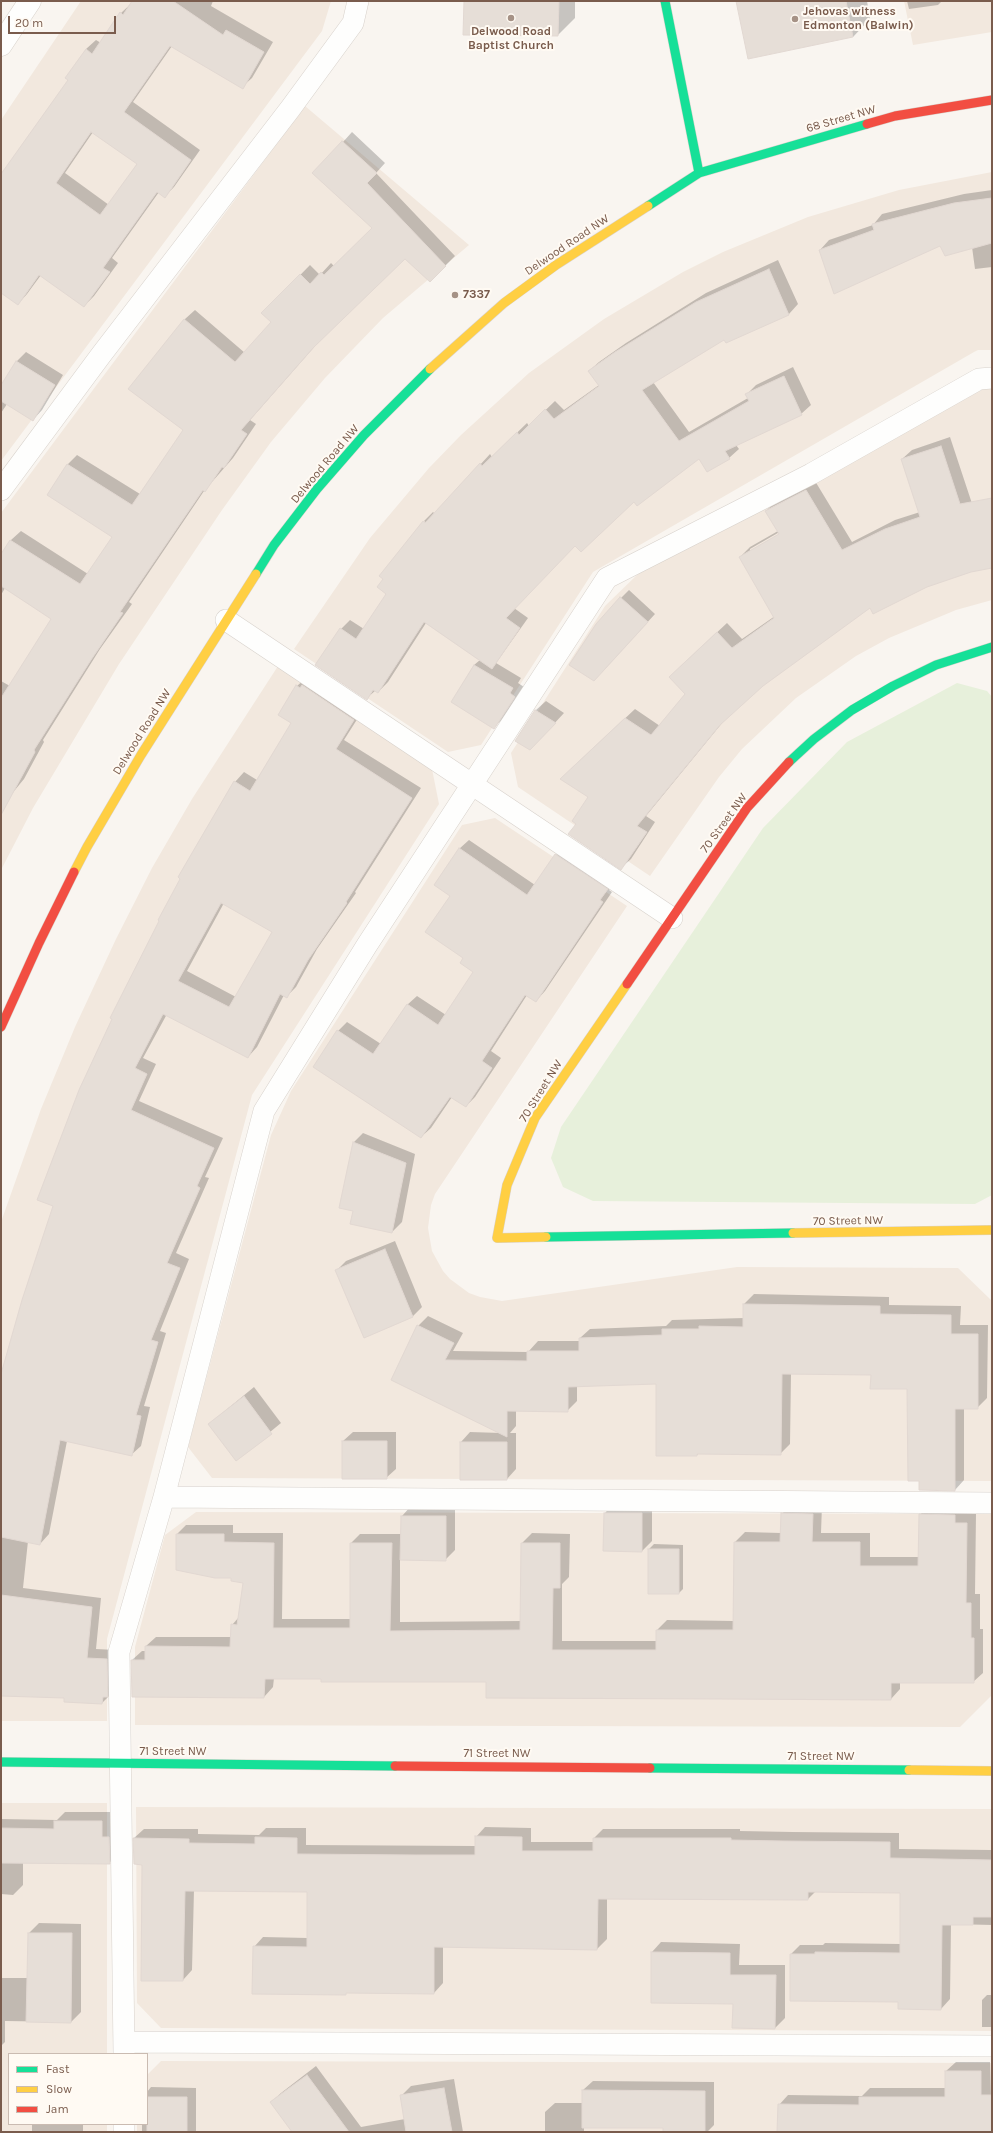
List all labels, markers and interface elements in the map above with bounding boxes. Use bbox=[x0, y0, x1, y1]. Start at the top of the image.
place label: Jehovas witness Edmonton (Balwin) bbox=[803, 5, 914, 33]
scale bar bbox=[10, 8, 118, 34]
marker: Delwood Road Baptist Church bbox=[506, 13, 516, 23]
marker: Jehovas witness Edmonton (Balwin) bbox=[790, 14, 800, 24]
text: 20 m bbox=[15, 16, 43, 30]
place label: Delwood Road Baptist Church bbox=[468, 25, 554, 53]
street label: 68 Street NW bbox=[804, 102, 878, 136]
street label: Delwood Road NW bbox=[522, 211, 612, 279]
place label: 7337 bbox=[463, 288, 490, 302]
marker: 7337 bbox=[450, 290, 460, 300]
street label: Delwood Road NW bbox=[288, 422, 362, 506]
street label: Delwood Road NW bbox=[110, 686, 174, 778]
street label: 70 Street NW bbox=[698, 790, 750, 856]
street label: 70 Street NW bbox=[516, 1057, 566, 1125]
street label: 70 Street NW bbox=[813, 1213, 883, 1229]
street label: 71 Street NW bbox=[139, 1745, 207, 1759]
street label: 71 Street NW bbox=[463, 1747, 531, 1761]
street label: 71 Street NW bbox=[787, 1750, 855, 1764]
legend bbox=[8, 2053, 148, 2125]
text: Fast bbox=[46, 2062, 69, 2076]
text: Slow bbox=[46, 2082, 72, 2096]
text: Jam bbox=[46, 2102, 69, 2116]

